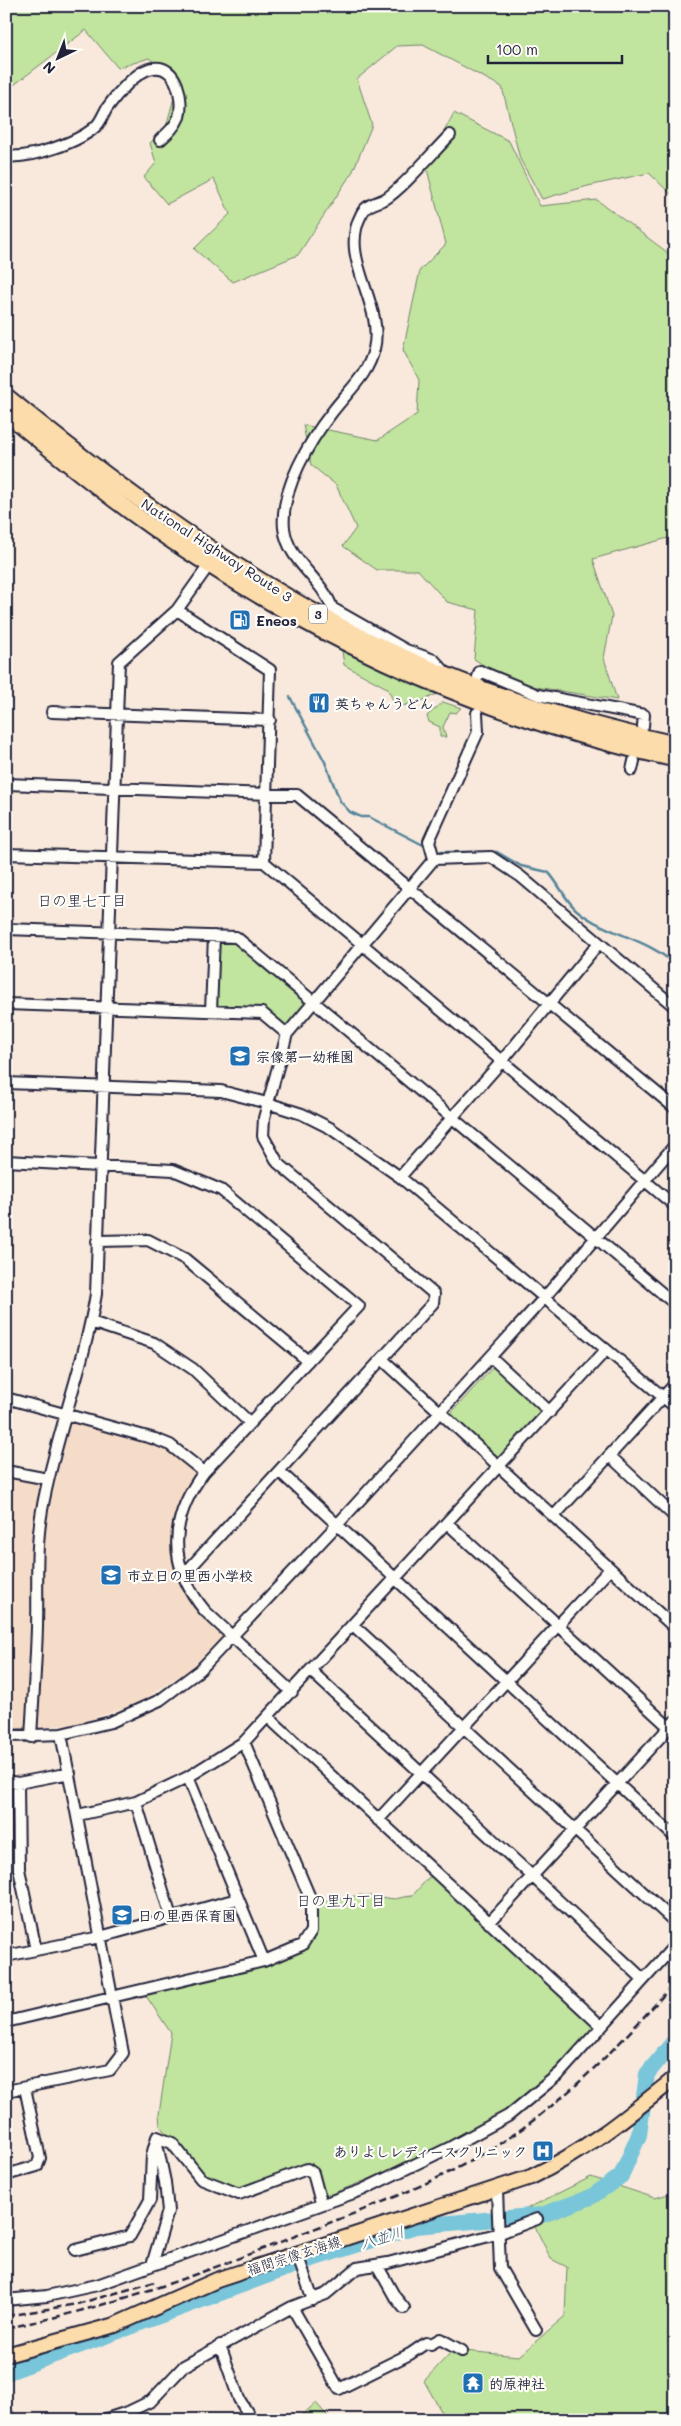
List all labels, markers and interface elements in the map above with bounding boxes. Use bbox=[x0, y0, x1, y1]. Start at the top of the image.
north arrow bbox=[32, 32, 82, 82]
scale bar bbox=[488, 32, 622, 64]
text: 100 m bbox=[496, 39, 538, 59]
text: N bbox=[38, 57, 59, 78]
street label: National Highway Route 3 bbox=[138, 494, 296, 606]
road number: 3 bbox=[309, 604, 327, 624]
fuel station icon: Eneos bbox=[228, 608, 252, 632]
place label: Eneos bbox=[256, 611, 297, 630]
restaurant icon: 英ちゃんうどん bbox=[307, 691, 331, 715]
place label: 英ちゃんうどん bbox=[335, 694, 434, 713]
district label: 日の里七丁目 bbox=[37, 890, 127, 910]
school or university icon: 宗像第一幼稚園 bbox=[228, 1044, 252, 1068]
place label: 宗像第一幼稚園 bbox=[256, 1047, 354, 1066]
school or university icon: 市立日の里西小学校 bbox=[99, 1563, 123, 1587]
place label: 市立日の里西小学校 bbox=[127, 1566, 253, 1585]
district label: 日の里九丁目 bbox=[296, 1890, 386, 1910]
school or university icon: 日の里西保育園 bbox=[110, 1903, 134, 1927]
place label: 日の里西保育園 bbox=[138, 1906, 236, 1925]
hospital icon: ありよしレディースクリニック bbox=[531, 2139, 555, 2163]
place label: ありよしレディースクリニック bbox=[334, 2142, 527, 2161]
water label: 八並川 bbox=[358, 2221, 406, 2253]
street label: 福間宗像玄海線 bbox=[244, 2231, 344, 2279]
temple icon: 的原神社 bbox=[461, 2371, 485, 2395]
place label: 的原神社 bbox=[489, 2374, 545, 2393]

